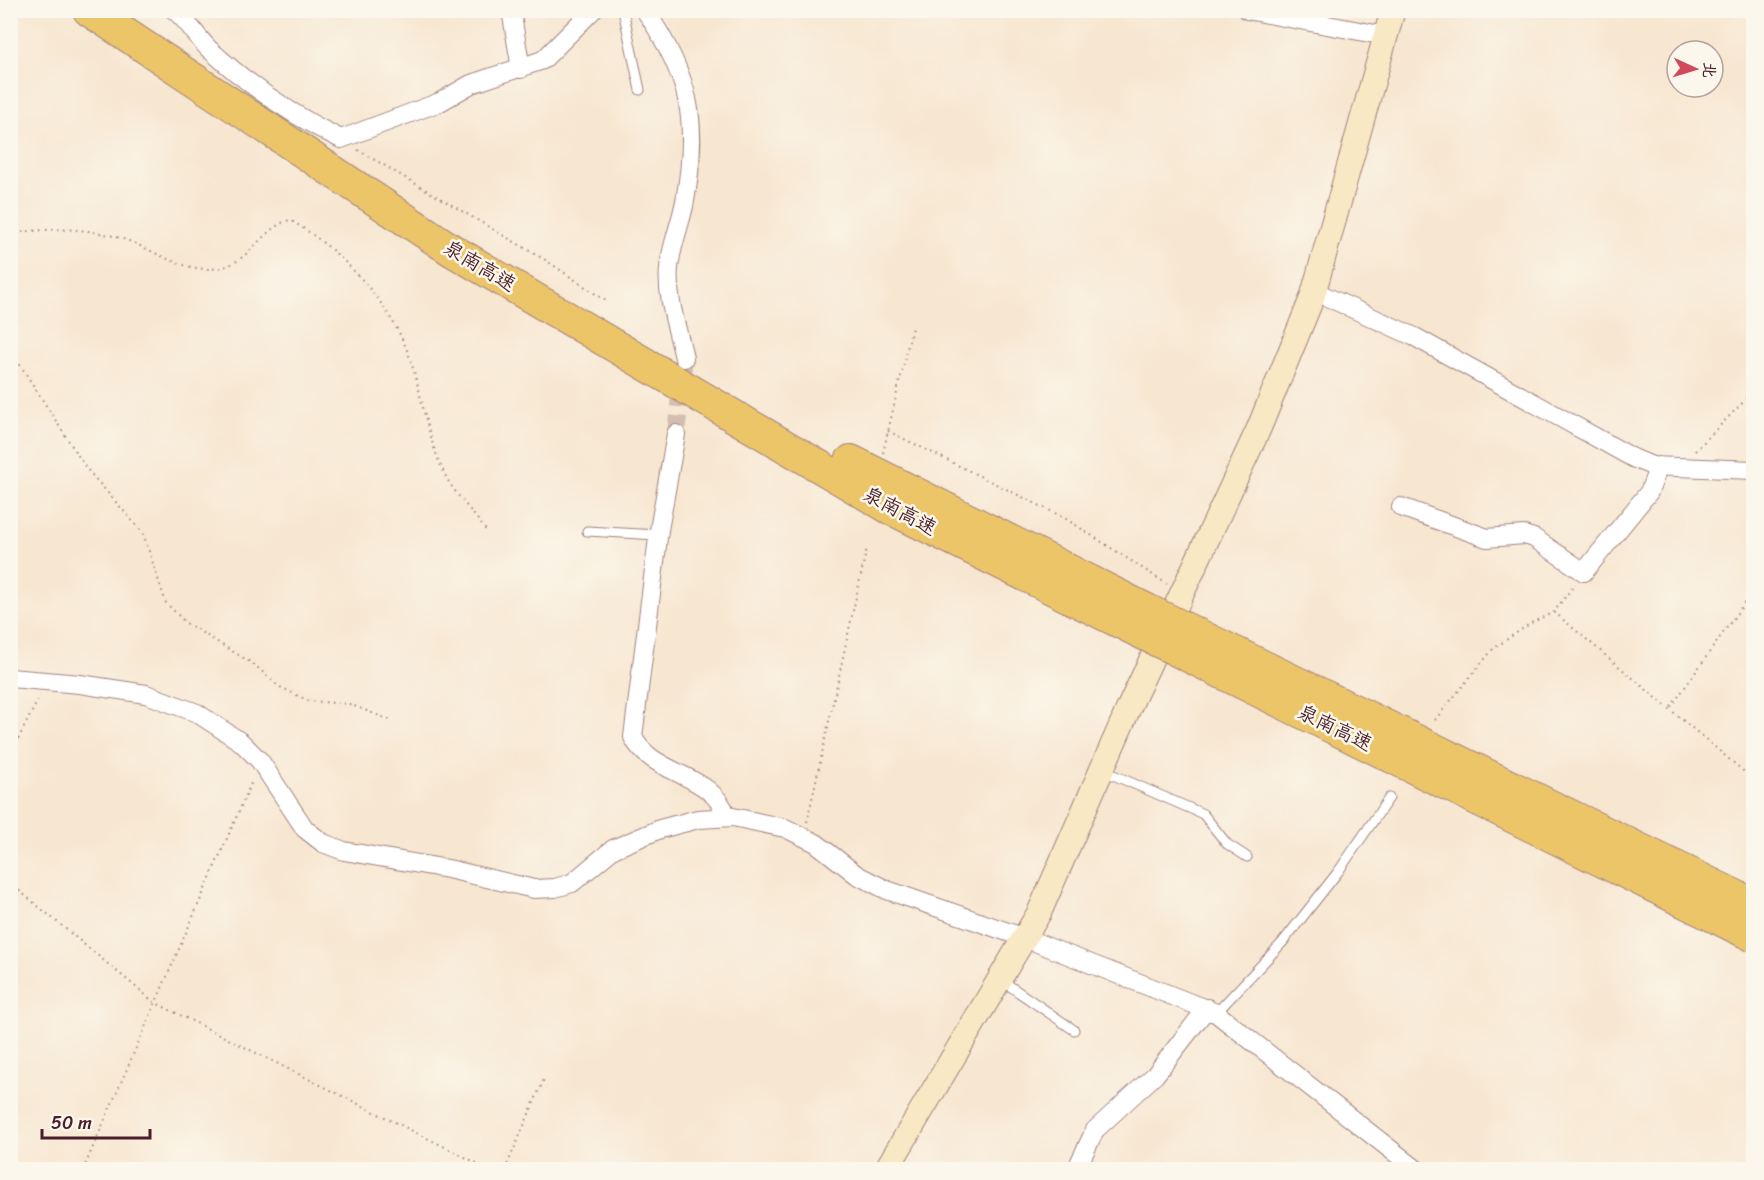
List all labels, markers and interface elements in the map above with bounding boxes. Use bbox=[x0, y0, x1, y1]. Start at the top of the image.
north arrow bbox=[1665, 39, 1725, 99]
text: 北 bbox=[1694, 61, 1724, 79]
street label: 泉南高速 bbox=[437, 230, 523, 302]
street label: 泉南高速 bbox=[856, 477, 944, 545]
street label: 泉南高速 bbox=[1291, 695, 1379, 761]
scale bar bbox=[42, 1102, 150, 1140]
text: 50 m bbox=[51, 1107, 92, 1139]

